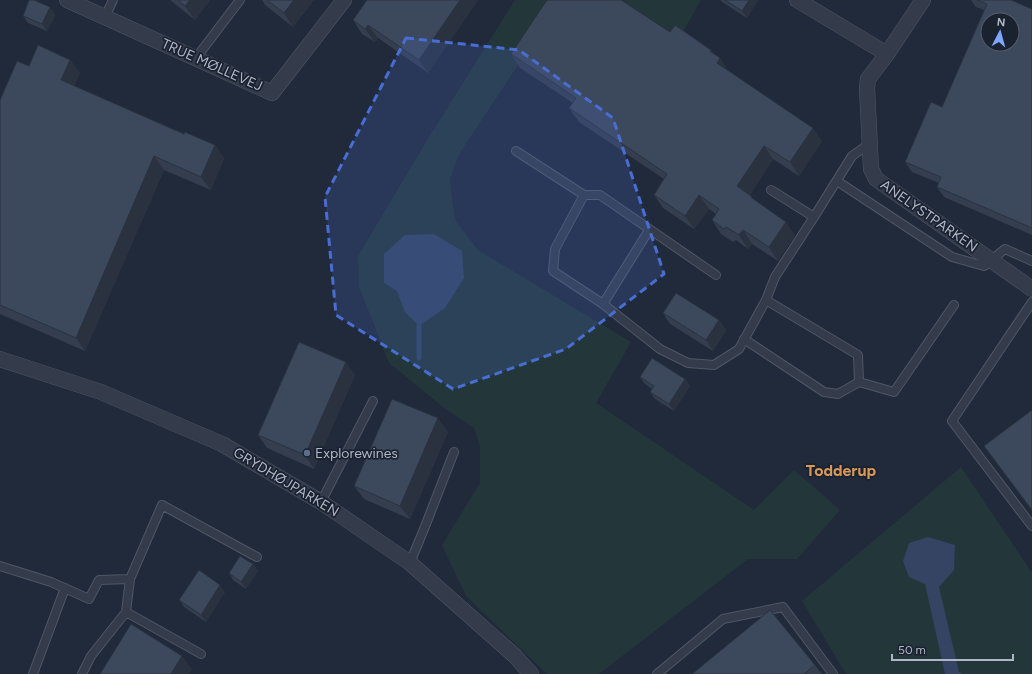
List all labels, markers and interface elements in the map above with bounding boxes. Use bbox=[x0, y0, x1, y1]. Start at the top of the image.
north arrow bbox=[980, 12, 1020, 52]
text: N bbox=[996, 16, 1006, 29]
street label: TRUE MØLLEVEJ bbox=[159, 35, 265, 95]
street label: ANELYSTPARKEN bbox=[877, 176, 981, 256]
street label: GRYDHØJPARKEN bbox=[230, 444, 342, 520]
place label: Explorewines bbox=[315, 445, 398, 462]
marker: Explorewines bbox=[302, 448, 312, 458]
district label: Todderup bbox=[806, 461, 877, 480]
scale bar bbox=[892, 636, 1013, 662]
text: 50 m bbox=[898, 643, 926, 657]

